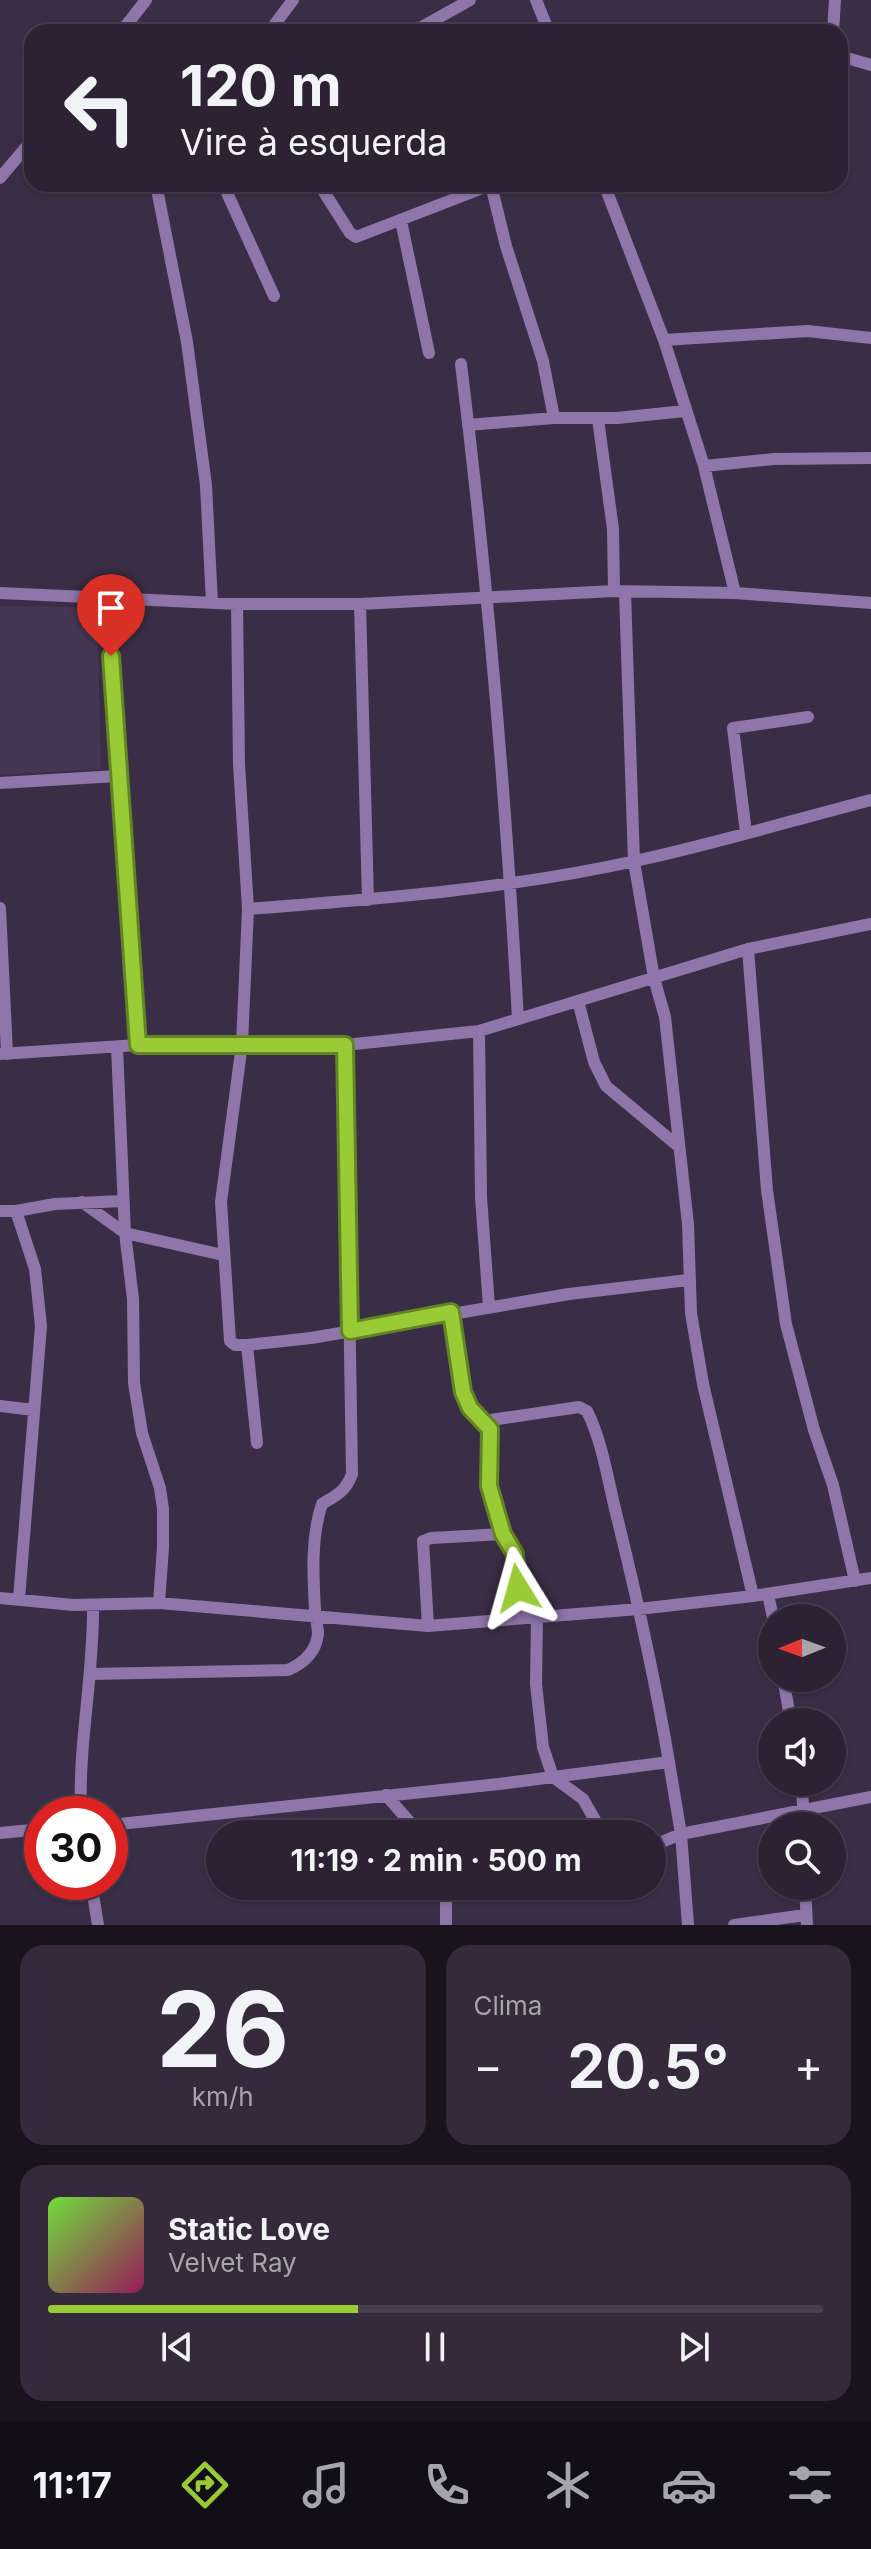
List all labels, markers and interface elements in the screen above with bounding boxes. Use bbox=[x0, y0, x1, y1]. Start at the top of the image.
text: 120 m bbox=[180, 52, 342, 120]
icon: left bbox=[48, 56, 152, 160]
text: Vire à esquerda bbox=[180, 120, 448, 164]
pin bbox=[77, 574, 145, 656]
icon: arrive bbox=[89, 586, 133, 630]
position arrow bbox=[476, 1546, 560, 1630]
north arrow bbox=[758, 1604, 846, 1692]
map controls bbox=[758, 1604, 846, 1900]
button: sound bbox=[758, 1708, 846, 1796]
speed limit sign: 30 bbox=[24, 1796, 128, 1900]
button: search bbox=[758, 1812, 846, 1900]
text: 11:19 · 2 min · 500 m bbox=[290, 1842, 582, 1878]
text: 26 bbox=[156, 1966, 289, 2092]
text: Clima bbox=[474, 1990, 542, 2021]
text: 20.5° bbox=[567, 2030, 729, 2102]
text: − bbox=[474, 2039, 503, 2093]
text: + bbox=[794, 2039, 823, 2093]
text: km/h bbox=[192, 2081, 254, 2112]
text: Static Love bbox=[168, 2211, 330, 2247]
text: Velvet Ray bbox=[168, 2247, 297, 2278]
icon: previous bbox=[155, 2325, 199, 2369]
icon: pause bbox=[413, 2325, 457, 2369]
icon: next bbox=[672, 2325, 716, 2369]
icon: directions bbox=[177, 2457, 233, 2513]
icon: music bbox=[298, 2457, 354, 2513]
icon: phone bbox=[419, 2457, 475, 2513]
icon: climate bbox=[540, 2457, 596, 2513]
icon: car bbox=[661, 2457, 717, 2513]
icon: filters bbox=[782, 2457, 838, 2513]
text: 11:17 bbox=[33, 2463, 112, 2507]

